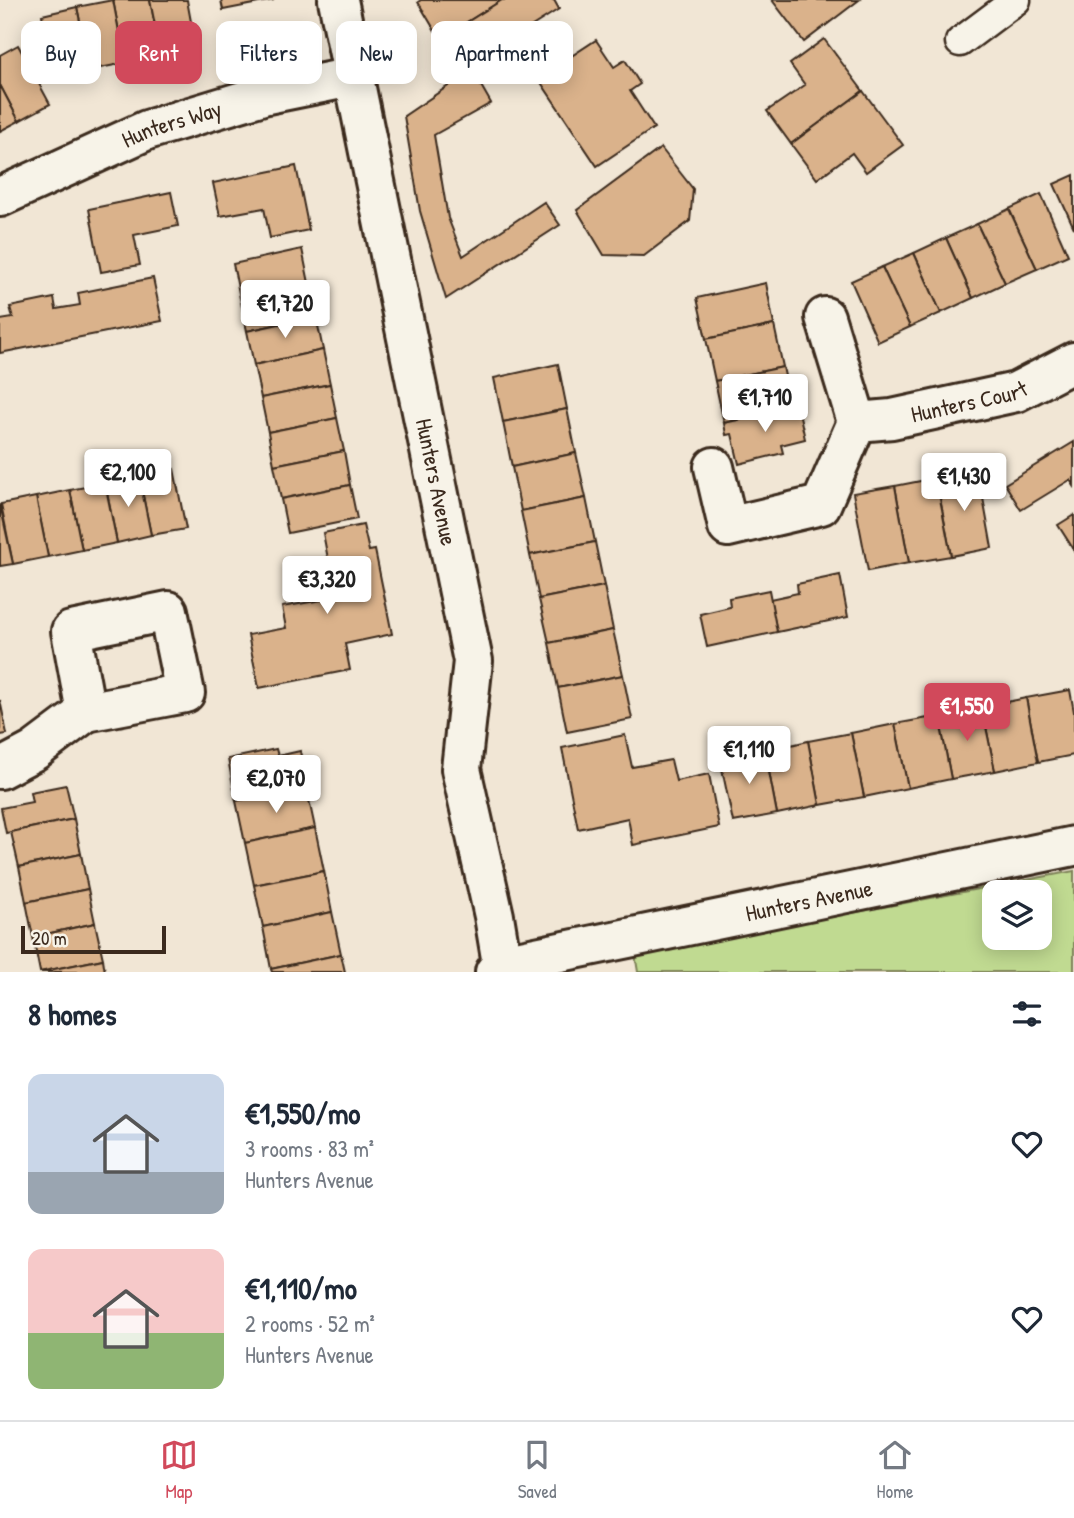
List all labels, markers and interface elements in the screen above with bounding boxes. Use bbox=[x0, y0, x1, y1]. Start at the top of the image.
chip: Buy bbox=[21, 21, 101, 84]
chip: Rent bbox=[115, 21, 202, 84]
chip: Filters bbox=[216, 21, 322, 84]
chip: New bbox=[336, 21, 417, 84]
chip: Apartment bbox=[431, 21, 573, 84]
street label: Hunters Way bbox=[116, 92, 225, 155]
pin: €1,720 bbox=[228, 280, 342, 340]
text: €1,720 bbox=[257, 287, 313, 318]
street label: Hunters Court bbox=[908, 372, 1034, 429]
pin: €1,710 bbox=[708, 374, 822, 434]
text: €1,710 bbox=[738, 381, 792, 412]
street label: Hunters Avenue bbox=[409, 416, 465, 548]
pin: €2,100 bbox=[71, 449, 185, 509]
pin: €1,430 bbox=[907, 454, 1021, 513]
text: €2,100 bbox=[100, 456, 156, 487]
text: €1,430 bbox=[937, 460, 991, 491]
pin: €3,320 bbox=[270, 556, 384, 616]
text: €3,320 bbox=[298, 563, 356, 594]
pin: €1,550 bbox=[910, 684, 1024, 743]
text: €1,550 bbox=[940, 690, 994, 721]
pin: €1,110 bbox=[692, 726, 806, 786]
text: €1,110 bbox=[723, 733, 775, 764]
pin: €2,070 bbox=[219, 756, 333, 815]
text: €2,070 bbox=[247, 762, 305, 793]
street label: Hunters Avenue bbox=[743, 872, 875, 928]
map controls bbox=[982, 880, 1052, 950]
button: layers bbox=[982, 880, 1052, 950]
scale bar bbox=[21, 923, 166, 955]
text: 20 m bbox=[32, 925, 67, 951]
text: 8 homes bbox=[28, 994, 116, 1034]
icon: filters bbox=[1008, 995, 1046, 1033]
text: €1,550/mo bbox=[245, 1093, 360, 1133]
icon: home bbox=[84, 1102, 168, 1186]
icon: heart bbox=[1008, 1125, 1046, 1163]
text: 3 rooms · 83 m² bbox=[245, 1133, 374, 1164]
text: Hunters Avenue bbox=[245, 1164, 374, 1195]
text: €1,110/mo bbox=[245, 1268, 357, 1308]
icon: home bbox=[84, 1277, 168, 1361]
icon: heart bbox=[1008, 1300, 1046, 1338]
text: 2 rooms · 52 m² bbox=[245, 1308, 375, 1339]
text: Hunters Avenue bbox=[245, 1339, 374, 1370]
tab: Map bbox=[160, 1436, 198, 1504]
tab: Saved bbox=[518, 1436, 556, 1504]
tab: Home bbox=[876, 1436, 914, 1504]

